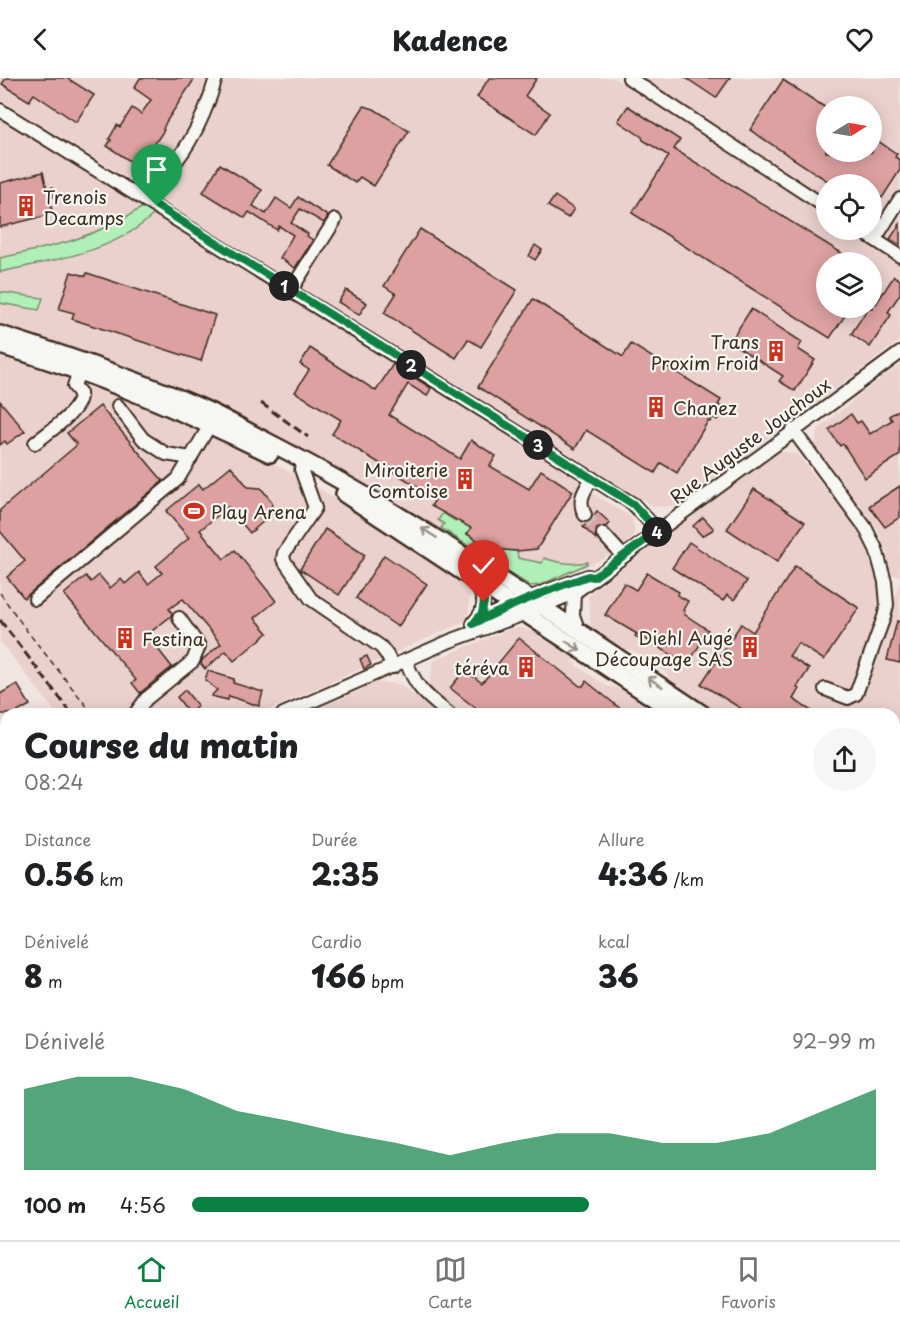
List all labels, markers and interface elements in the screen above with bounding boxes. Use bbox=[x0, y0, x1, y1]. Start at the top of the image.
text: Kadence bbox=[392, 19, 508, 60]
icon: back bbox=[24, 23, 57, 56]
icon: heart bbox=[843, 23, 876, 56]
north arrow bbox=[816, 96, 882, 162]
map controls bbox=[816, 96, 882, 318]
pin bbox=[131, 144, 182, 206]
icon: arrive bbox=[140, 153, 173, 186]
button: locate bbox=[816, 174, 882, 240]
place label: Trenois Decamps bbox=[43, 183, 124, 231]
building icon: Trenois Decamps bbox=[14, 194, 38, 218]
button: layers bbox=[816, 252, 882, 318]
pin: 1 bbox=[269, 271, 299, 301]
text: 1 bbox=[280, 274, 288, 298]
place label: Trans Proxim Froid bbox=[651, 328, 759, 376]
building icon: Trans Proxim Froid bbox=[764, 339, 788, 363]
pin: 2 bbox=[396, 350, 426, 380]
text: 2 bbox=[405, 353, 417, 377]
street label: Rue Auguste Jouchoux bbox=[664, 370, 836, 510]
place label: Chanez bbox=[673, 394, 737, 421]
building icon: Chanez bbox=[644, 395, 668, 419]
pin: 3 bbox=[523, 430, 553, 460]
text: 3 bbox=[533, 433, 543, 457]
place label: Miroiterie Comtoise bbox=[364, 456, 448, 504]
building icon: Miroiterie Comtoise bbox=[453, 467, 477, 491]
place label: Play Arena bbox=[211, 498, 307, 525]
sports icon: Play Arena bbox=[182, 499, 206, 523]
pin: 4 bbox=[642, 517, 672, 547]
text: 4 bbox=[652, 520, 662, 544]
one-way arrow bbox=[421, 527, 438, 539]
pin bbox=[458, 540, 509, 602]
icon: check bbox=[467, 549, 500, 582]
place label: Diehl Augé Découpage SAS bbox=[595, 624, 733, 672]
place label: Festina bbox=[142, 625, 205, 652]
building icon: Festina bbox=[113, 626, 137, 650]
building icon: Diehl Augé Découpage SAS bbox=[738, 635, 762, 659]
one-way arrow bbox=[564, 640, 581, 652]
place label: téréva bbox=[455, 654, 509, 681]
building icon: téréva bbox=[514, 655, 538, 679]
one-way arrow bbox=[647, 676, 663, 688]
text: Course du matin bbox=[24, 719, 299, 769]
button: share bbox=[813, 728, 876, 791]
text: 08:24 bbox=[24, 767, 84, 797]
text: Distance bbox=[24, 827, 91, 851]
text: Durée bbox=[311, 827, 358, 851]
text: Allure bbox=[598, 827, 645, 851]
text: 0.56 bbox=[24, 851, 94, 896]
text: 2:35 bbox=[311, 851, 380, 896]
text: 4:36 bbox=[598, 851, 668, 896]
text: km bbox=[94, 867, 124, 891]
text: /km bbox=[668, 867, 704, 891]
text: Dénivelé bbox=[24, 929, 89, 953]
text: Cardio bbox=[311, 929, 362, 953]
text: kcal bbox=[598, 929, 630, 953]
text: 8 bbox=[24, 953, 43, 998]
text: 166 bbox=[311, 953, 366, 998]
text: 36 bbox=[598, 953, 639, 998]
text: m bbox=[43, 969, 63, 993]
text: bpm bbox=[366, 969, 404, 993]
text: Dénivelé bbox=[24, 1026, 105, 1056]
text: 92–99 m bbox=[792, 1026, 876, 1056]
text: 100 m bbox=[24, 1190, 86, 1220]
text: 4:56 bbox=[120, 1190, 166, 1220]
tab: Accueil bbox=[124, 1253, 179, 1313]
tab: Carte bbox=[428, 1253, 472, 1313]
tab: Favoris bbox=[721, 1253, 776, 1313]

